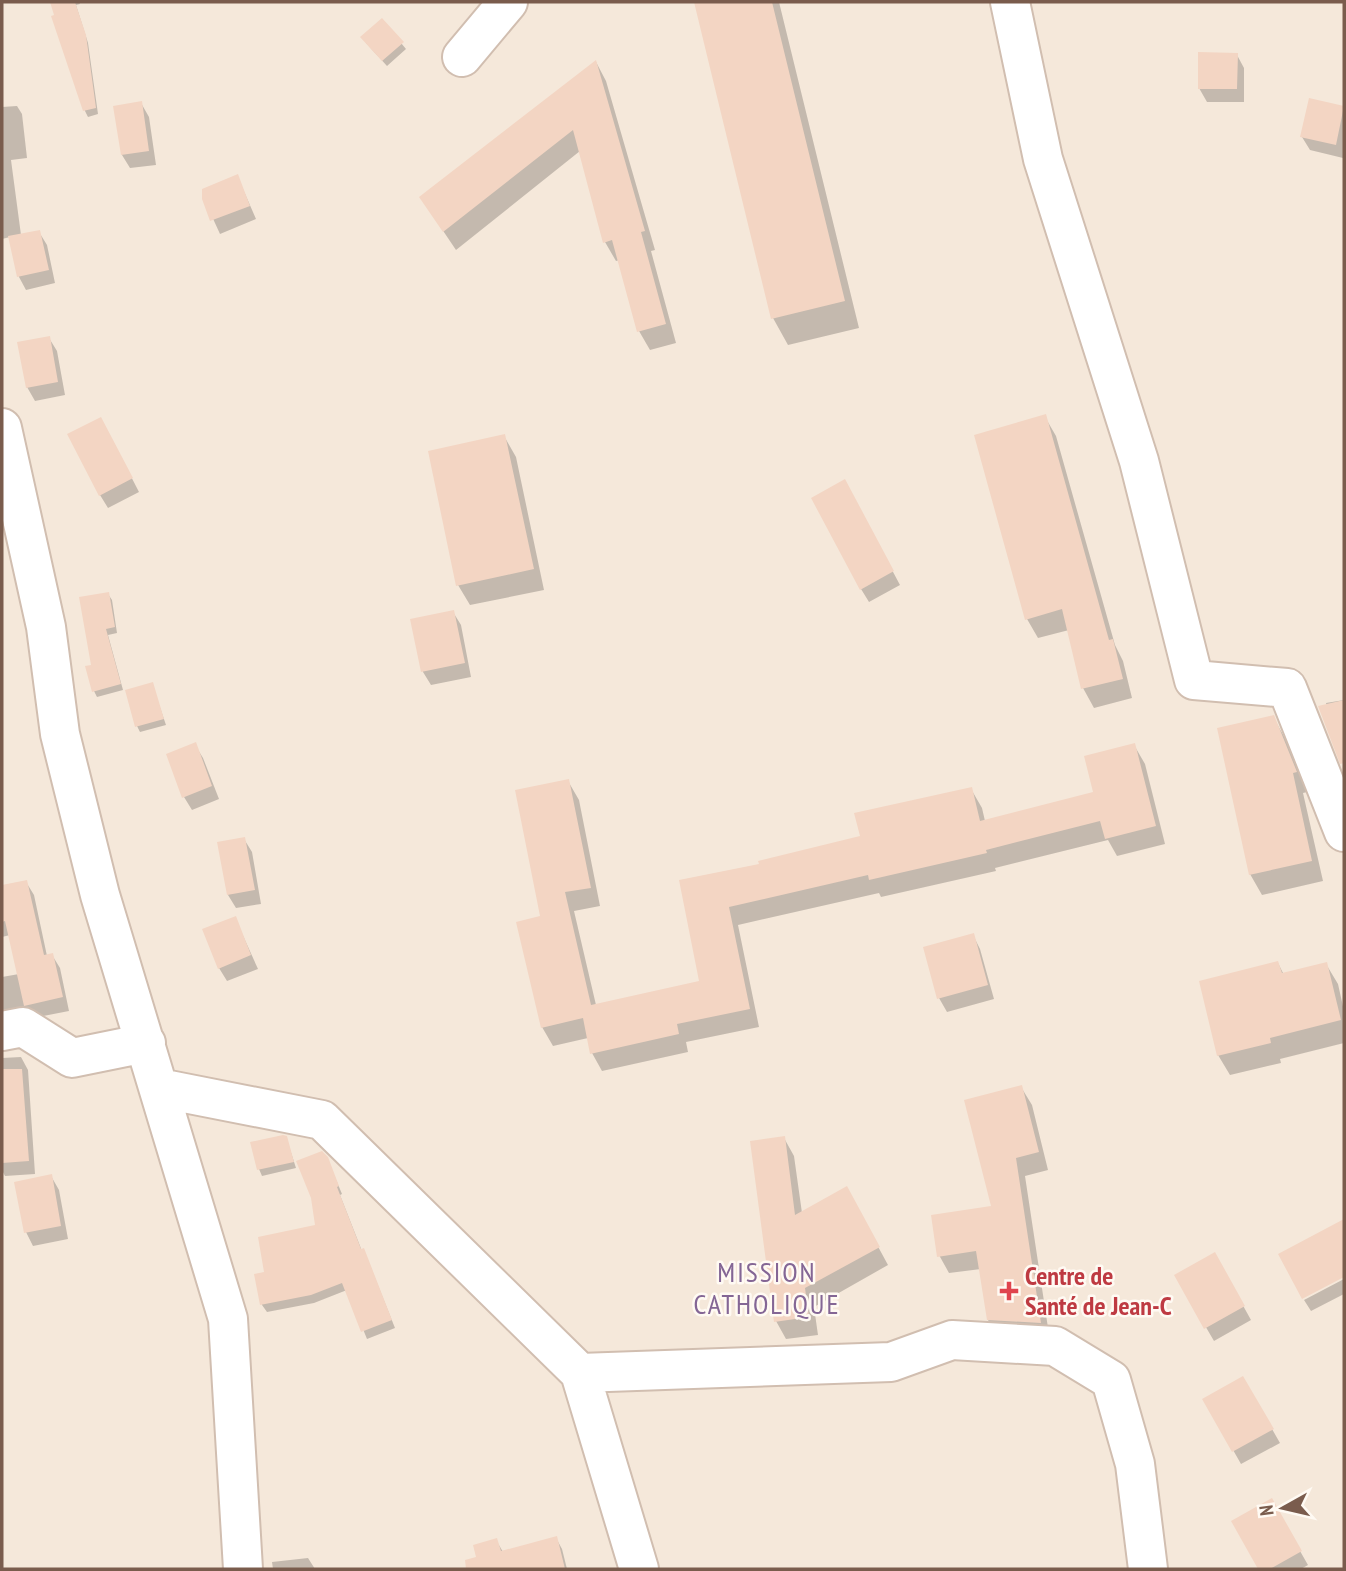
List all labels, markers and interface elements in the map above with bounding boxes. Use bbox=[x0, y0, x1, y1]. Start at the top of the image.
district label: MISSION CATHOLIQUE bbox=[694, 1253, 840, 1322]
place label: Centre de Santé de Jean-C bbox=[1025, 1259, 1172, 1322]
marker: Centre de Santé de Jean-C bbox=[999, 1281, 1019, 1301]
north arrow bbox=[1248, 1473, 1318, 1543]
text: N bbox=[1254, 1504, 1279, 1517]

